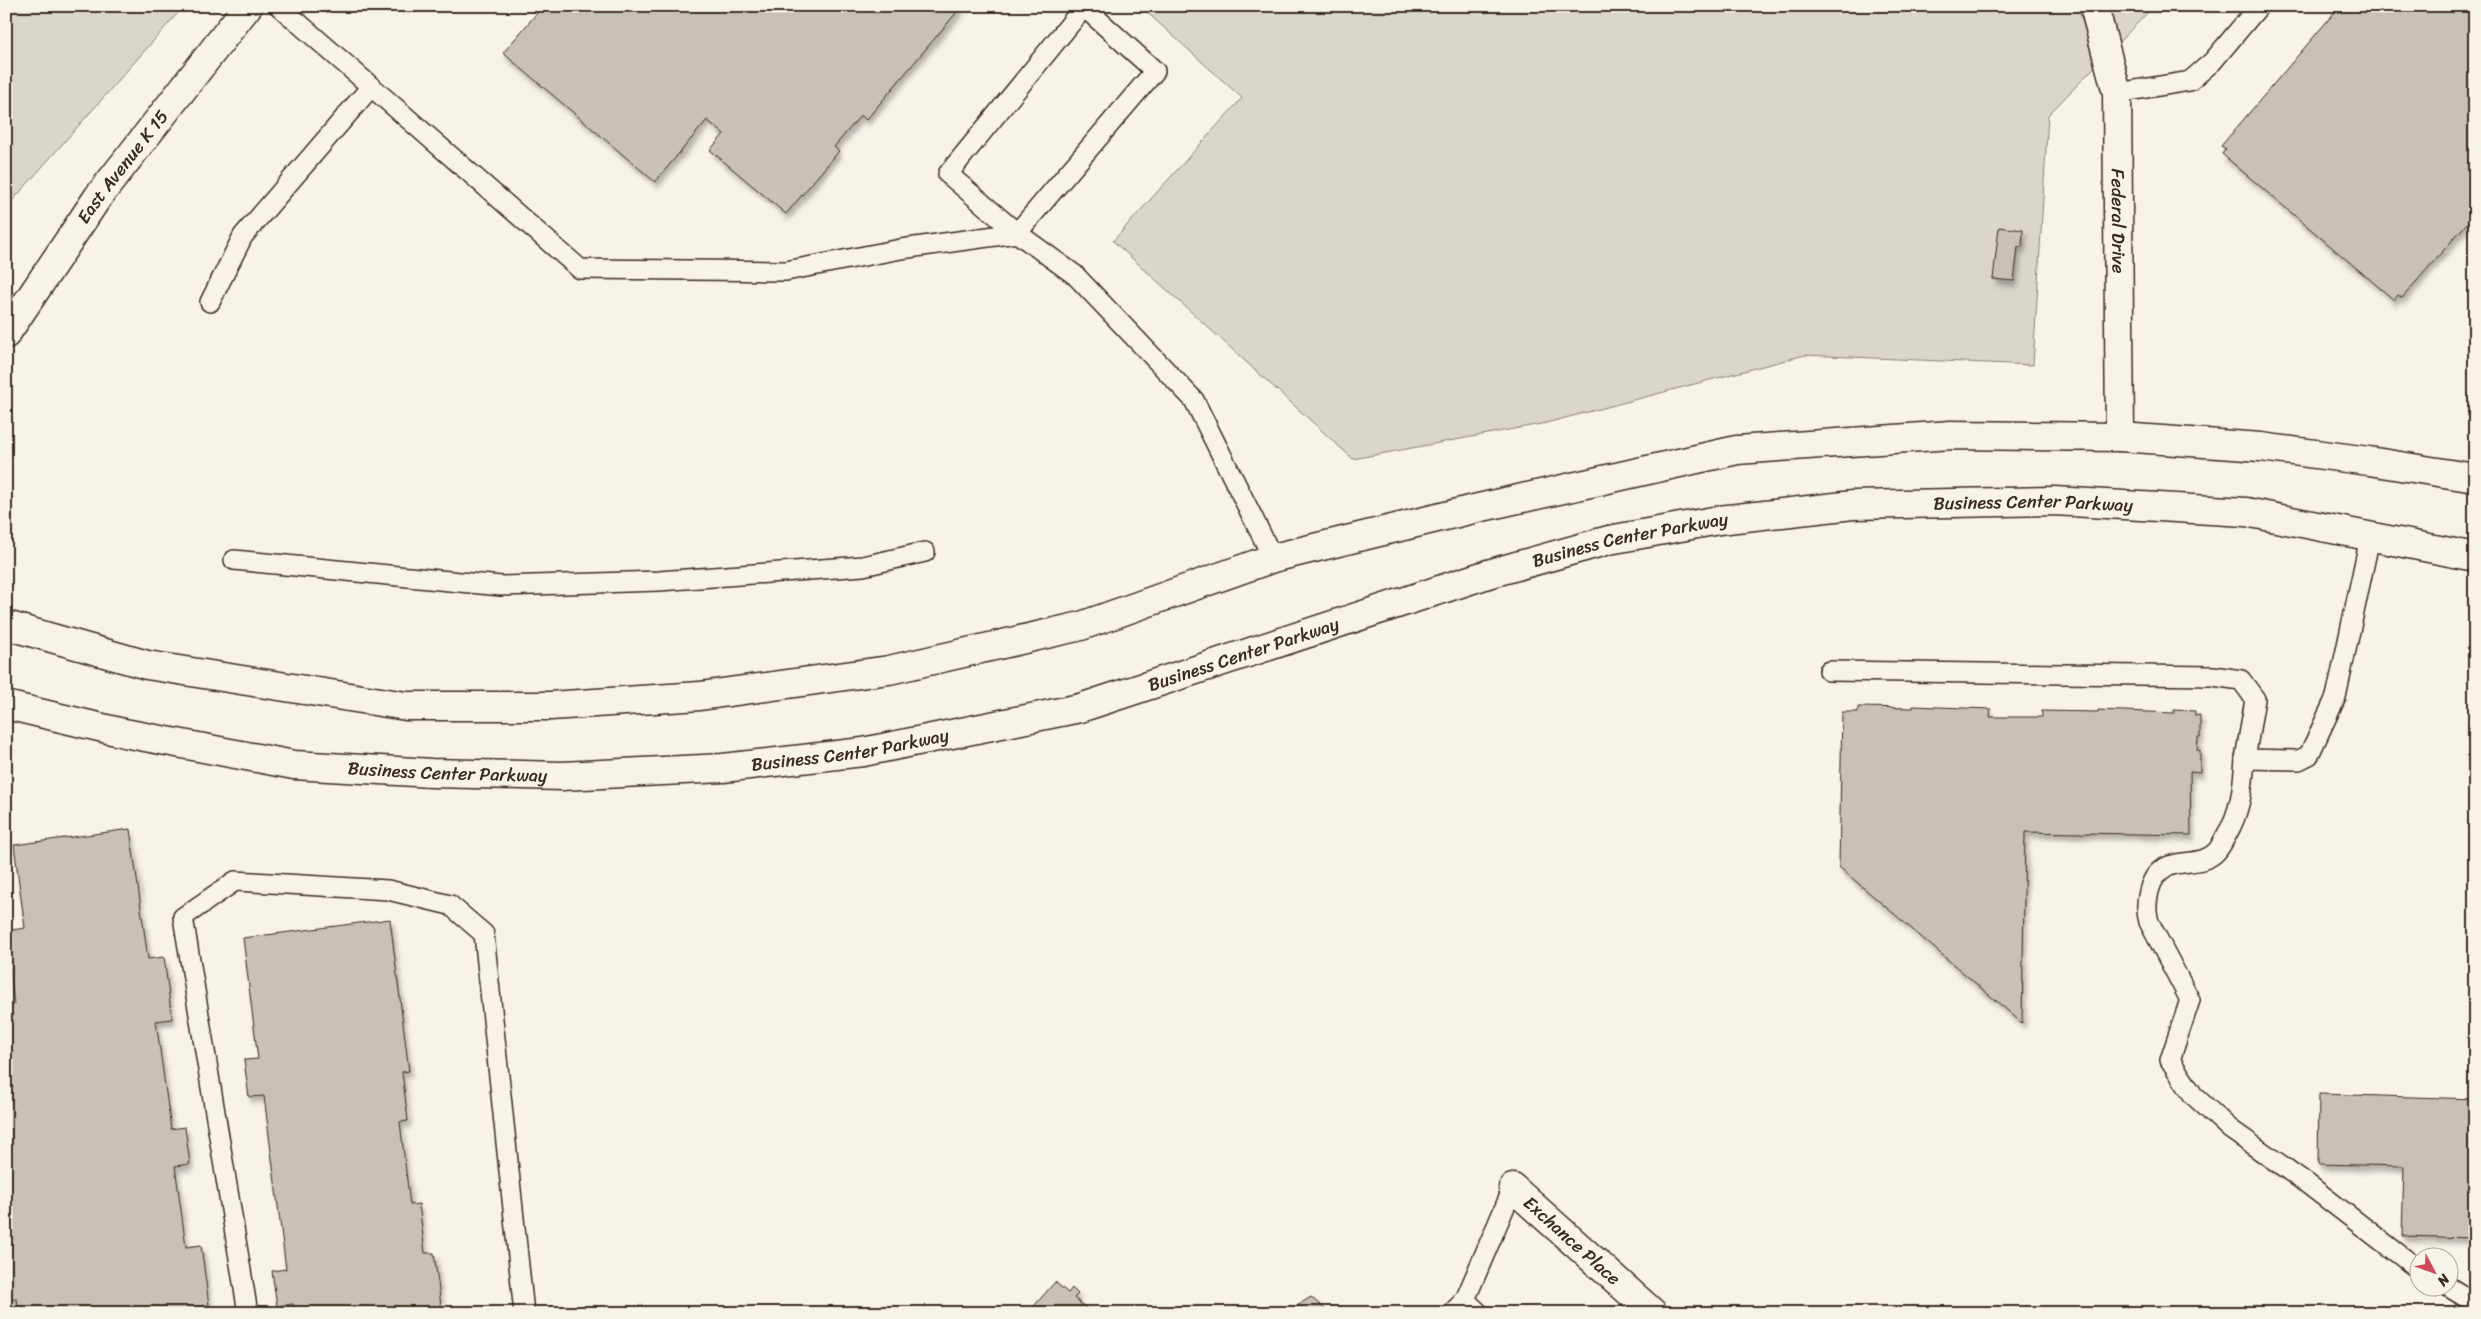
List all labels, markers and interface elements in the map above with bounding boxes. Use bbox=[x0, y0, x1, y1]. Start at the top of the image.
street label: East Avenue K 15 bbox=[68, 103, 177, 230]
street label: Federal Drive bbox=[2102, 168, 2135, 274]
street label: Business Center Parkway bbox=[1933, 485, 2134, 522]
street label: Business Center Parkway bbox=[1529, 503, 1730, 577]
street label: Business Center Parkway bbox=[1144, 608, 1344, 701]
street label: Business Center Parkway bbox=[749, 719, 952, 781]
street label: Business Center Parkway bbox=[347, 752, 548, 792]
street label: Exchance Place bbox=[1516, 1188, 1628, 1293]
north arrow bbox=[2408, 1246, 2458, 1296]
text: N bbox=[2431, 1268, 2457, 1292]

